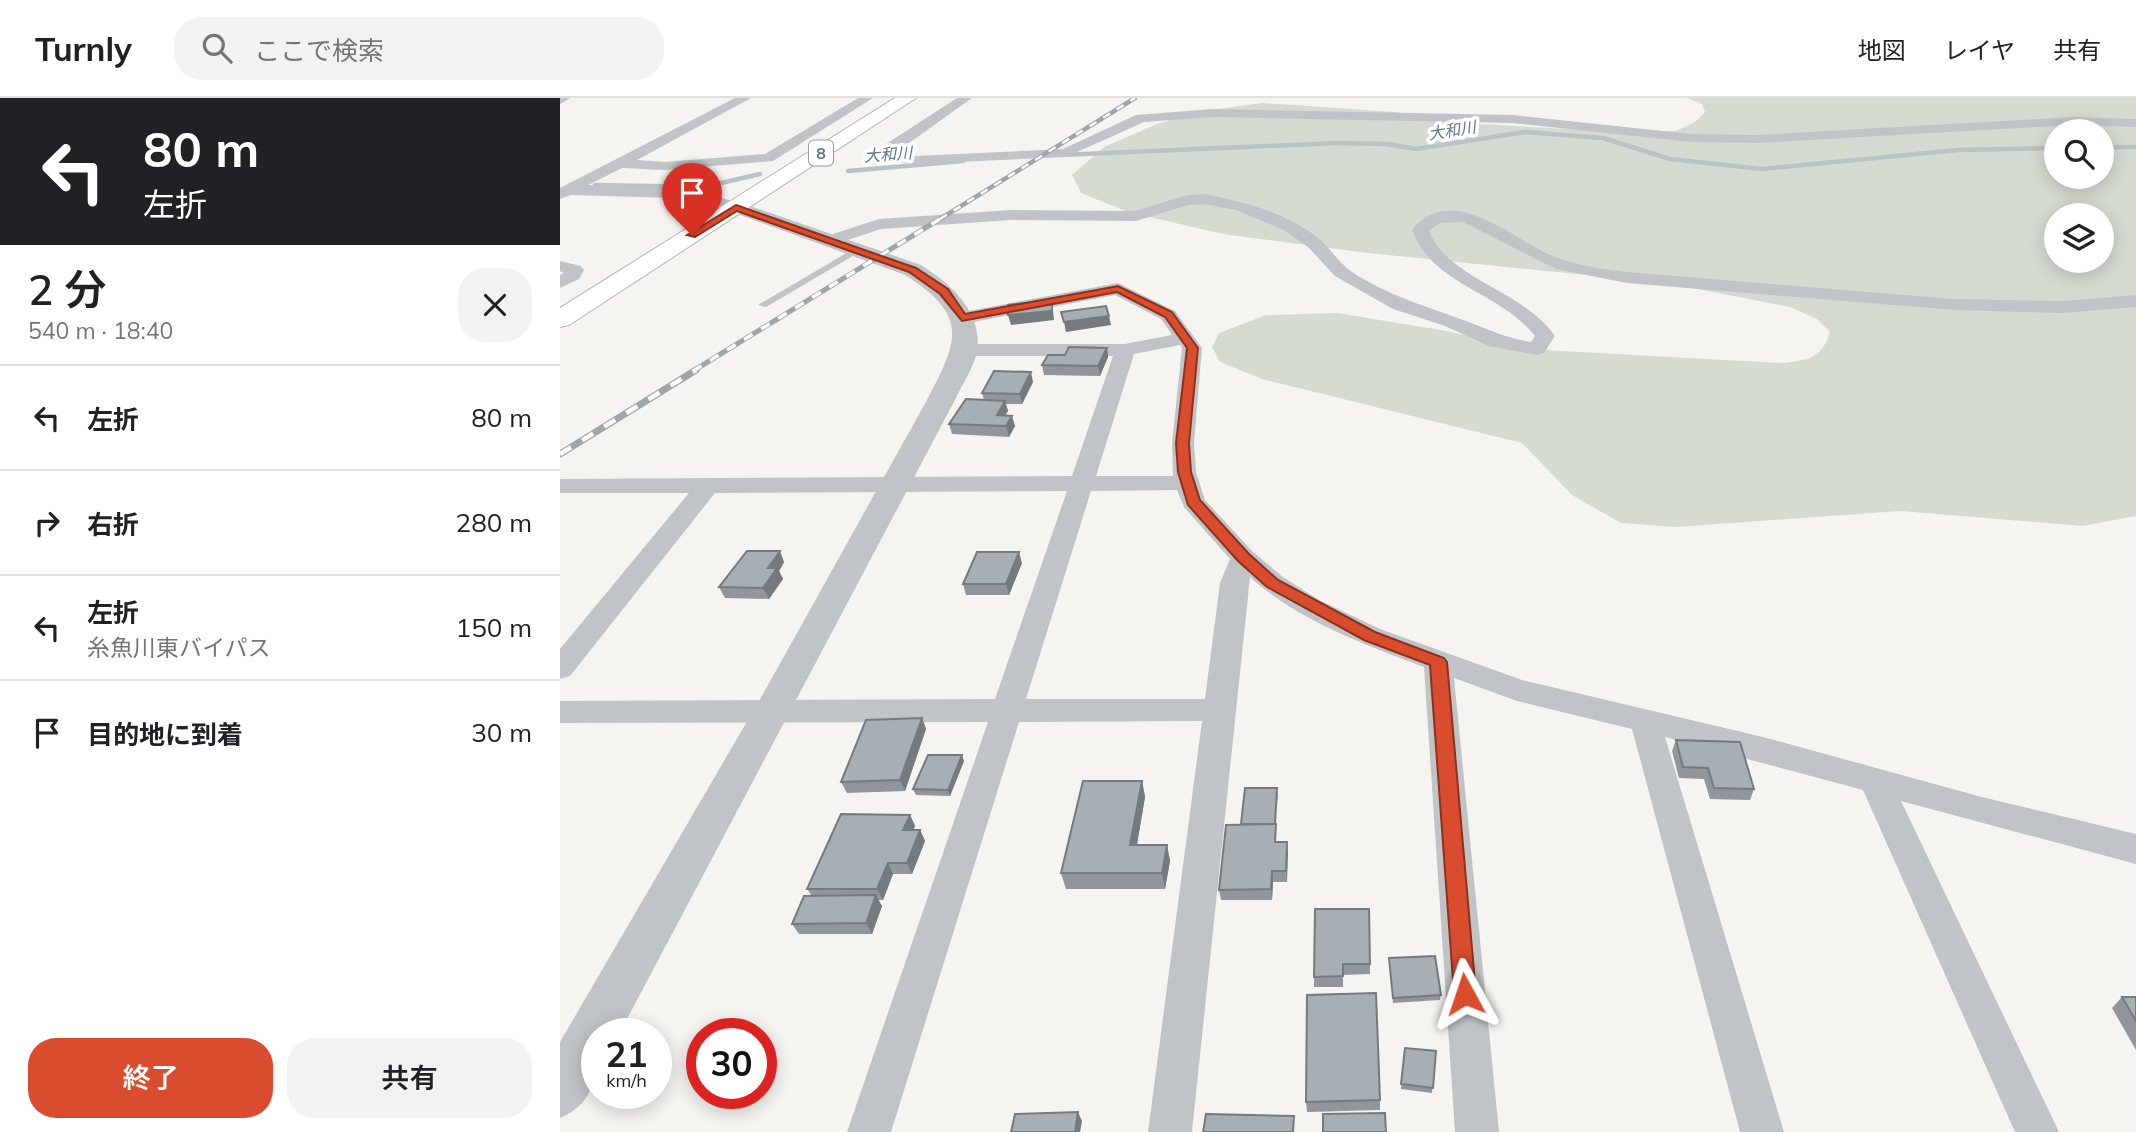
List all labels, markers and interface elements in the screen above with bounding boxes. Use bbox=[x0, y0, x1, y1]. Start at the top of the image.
search box bbox=[174, 17, 664, 80]
text: Turnly bbox=[35, 28, 132, 69]
icon: search bbox=[198, 29, 236, 67]
text: ここで検索 bbox=[254, 34, 384, 67]
text: 地図 bbox=[1858, 35, 1906, 65]
text: レイヤ bbox=[1944, 35, 2015, 65]
text: 共有 bbox=[2053, 35, 2101, 65]
water label: 大和川 bbox=[1427, 116, 1479, 144]
text: 80 m bbox=[143, 118, 259, 179]
map controls bbox=[2044, 119, 2114, 273]
button: search bbox=[2044, 119, 2114, 189]
icon: left bbox=[28, 126, 119, 217]
road number: 8 bbox=[809, 140, 833, 166]
water label: 大和川 bbox=[863, 142, 915, 166]
pin bbox=[662, 163, 722, 235]
icon: arrive bbox=[673, 174, 711, 212]
text: 左折 bbox=[143, 184, 207, 224]
button: layers bbox=[2044, 203, 2114, 273]
text: 2 分 bbox=[28, 263, 106, 316]
button: close bbox=[458, 268, 532, 342]
text: 540 m · 18:40 bbox=[28, 316, 173, 345]
icon: left bbox=[28, 399, 66, 437]
text: 80 m bbox=[471, 401, 532, 434]
text: 左折 bbox=[87, 403, 139, 436]
icon: right bbox=[28, 504, 66, 542]
text: 280 m bbox=[456, 506, 532, 539]
text: 右折 bbox=[87, 508, 139, 541]
text: 左折 bbox=[87, 596, 139, 629]
icon: left bbox=[28, 609, 66, 647]
text: 150 m bbox=[456, 611, 532, 644]
text: 糸魚川東バイパス bbox=[87, 633, 271, 662]
icon: arrive bbox=[28, 714, 66, 752]
text: 30 m bbox=[471, 716, 532, 749]
text: 目的地に到着 bbox=[87, 718, 243, 751]
position arrow bbox=[1428, 957, 1502, 1031]
speed limit sign: 30 bbox=[686, 1018, 777, 1109]
text: 21 bbox=[605, 1032, 648, 1076]
button: 終了 bbox=[28, 1038, 273, 1118]
button: 共有 bbox=[287, 1038, 532, 1118]
text: km/h bbox=[606, 1069, 647, 1092]

